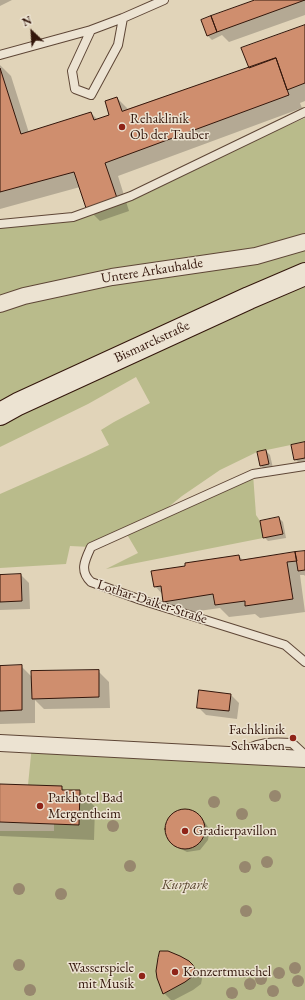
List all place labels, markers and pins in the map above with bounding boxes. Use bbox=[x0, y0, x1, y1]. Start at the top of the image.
place label: Rehaklinik Ob der Tauber bbox=[130, 111, 209, 144]
marker: Rehaklinik Ob der Tauber bbox=[117, 122, 127, 132]
place label: Fachklinik Schwaben bbox=[229, 722, 285, 754]
marker: Fachklinik Schwaben bbox=[288, 733, 298, 743]
place label: Parkhotel Bad Mergentheim bbox=[48, 790, 123, 822]
marker: Parkhotel Bad Mergentheim bbox=[35, 801, 45, 811]
place label: Gradierpavillon bbox=[193, 823, 277, 839]
marker: Gradierpavillon bbox=[180, 826, 190, 836]
place label: Wasserspiele mit Musik bbox=[68, 960, 134, 992]
place label: Konzertmuschel bbox=[183, 964, 271, 980]
marker: Konzertmuschel bbox=[170, 967, 180, 977]
marker: Wasserspiele mit Musik bbox=[137, 971, 147, 981]

